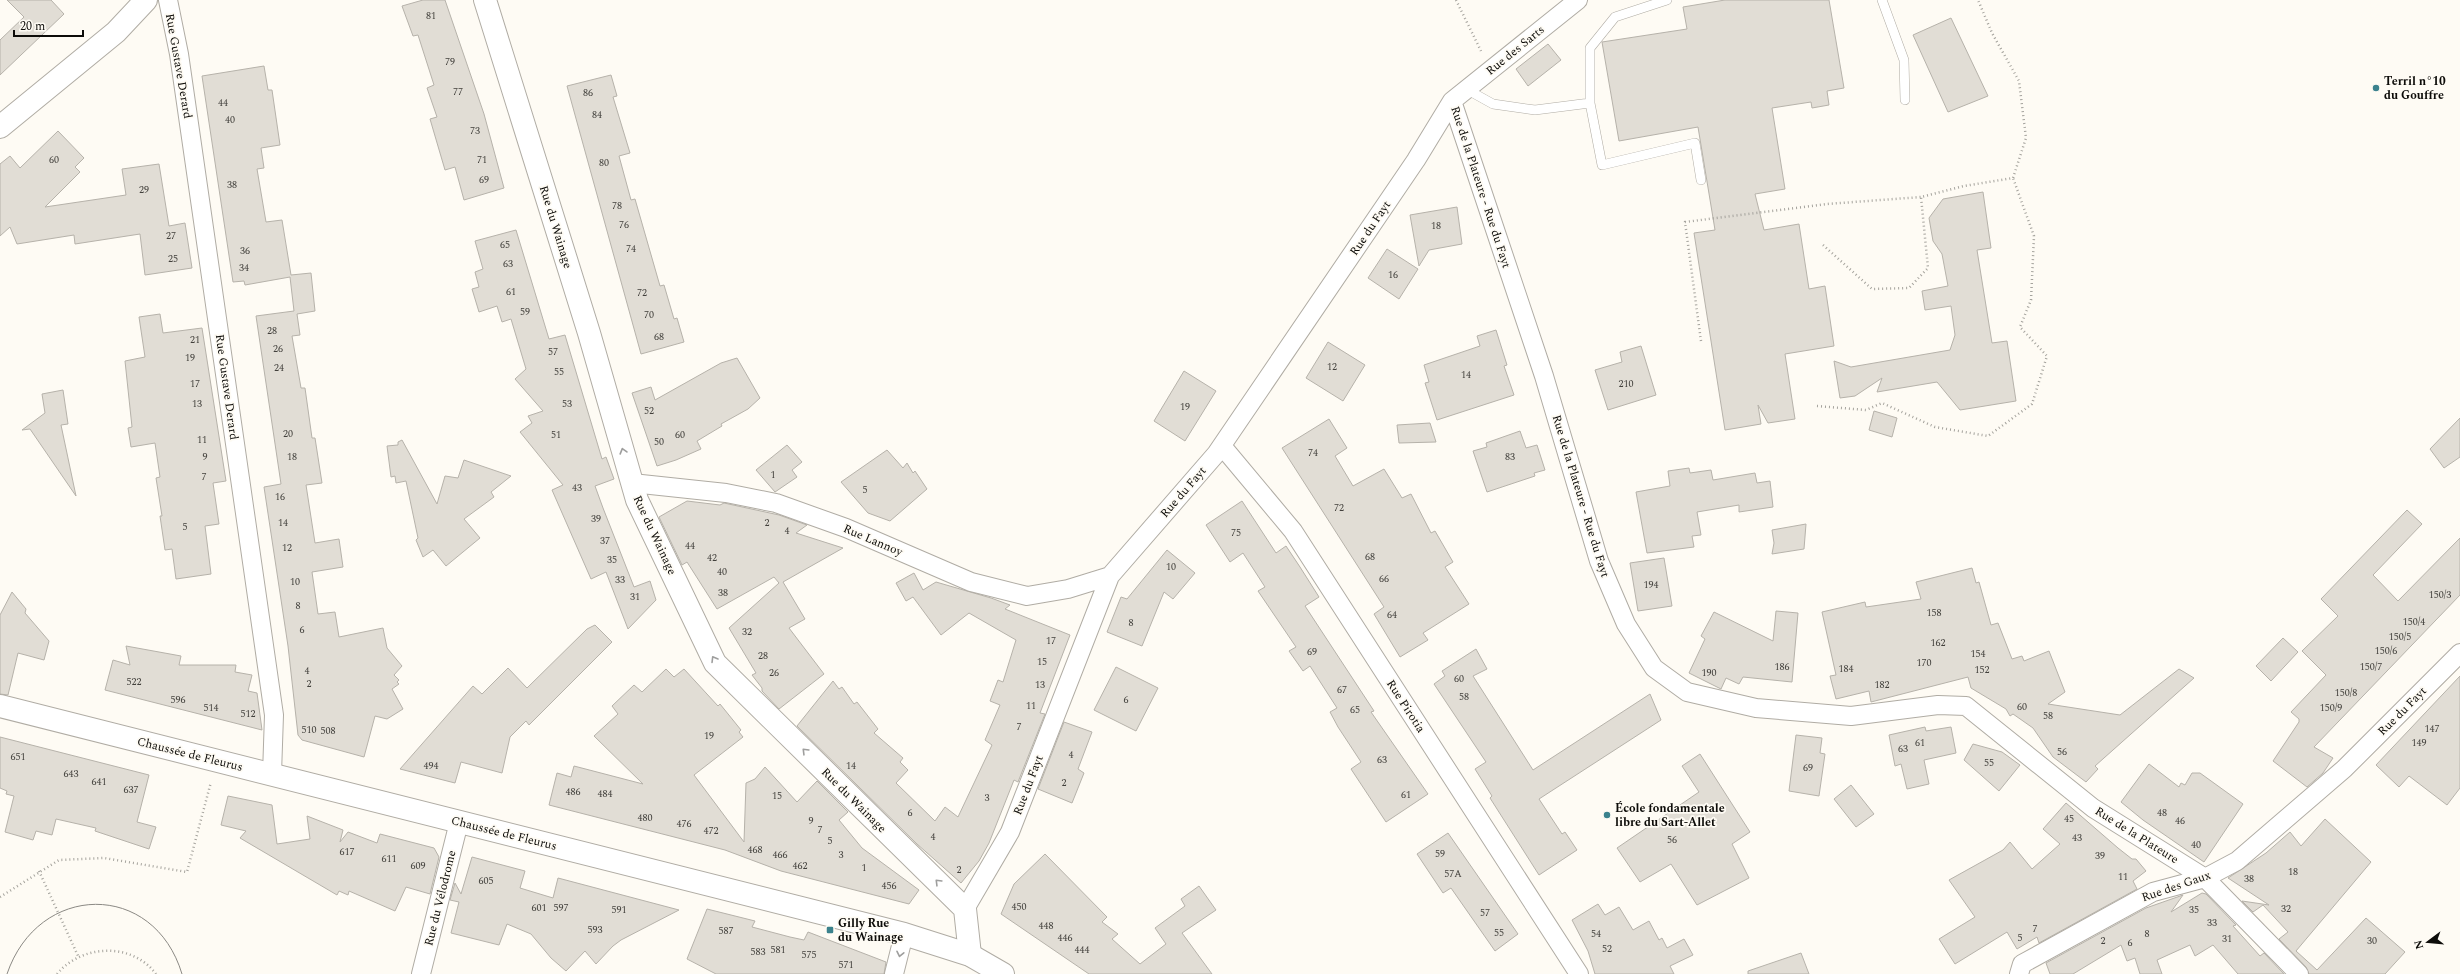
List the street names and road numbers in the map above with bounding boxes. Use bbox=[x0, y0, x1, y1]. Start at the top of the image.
street label: Rue Gustave Derard bbox=[160, 12, 197, 120]
street label: Rue des Sarts bbox=[1482, 21, 1549, 80]
street label: Rue de la Plateure - Rue du Fayt bbox=[1445, 104, 1516, 271]
street label: Rue du Wainage bbox=[534, 183, 577, 271]
street label: Rue du Fayt bbox=[1345, 197, 1396, 260]
street label: Rue Gustave Derard bbox=[210, 333, 243, 441]
street label: Rue de la Plateure - Rue du Fayt bbox=[1547, 412, 1614, 580]
street label: Rue du Fayt bbox=[1156, 462, 1211, 522]
street label: Rue du Wainage bbox=[628, 492, 681, 578]
street label: Rue Lannoy bbox=[840, 519, 907, 562]
street label: Rue Pirotia bbox=[1381, 676, 1430, 737]
street label: Rue du Fayt bbox=[2373, 682, 2431, 740]
street label: Chaussée de Fleurus bbox=[135, 732, 245, 777]
street label: Rue du Fayt bbox=[1008, 752, 1049, 818]
street label: Rue du Wainage bbox=[817, 763, 891, 838]
street label: Rue de la Plateure bbox=[2091, 802, 2183, 869]
street label: Chaussée de Fleurus bbox=[449, 811, 559, 856]
street label: Rue du Vélodrome bbox=[419, 848, 462, 948]
street label: Rue des Gaux bbox=[2139, 866, 2213, 907]

